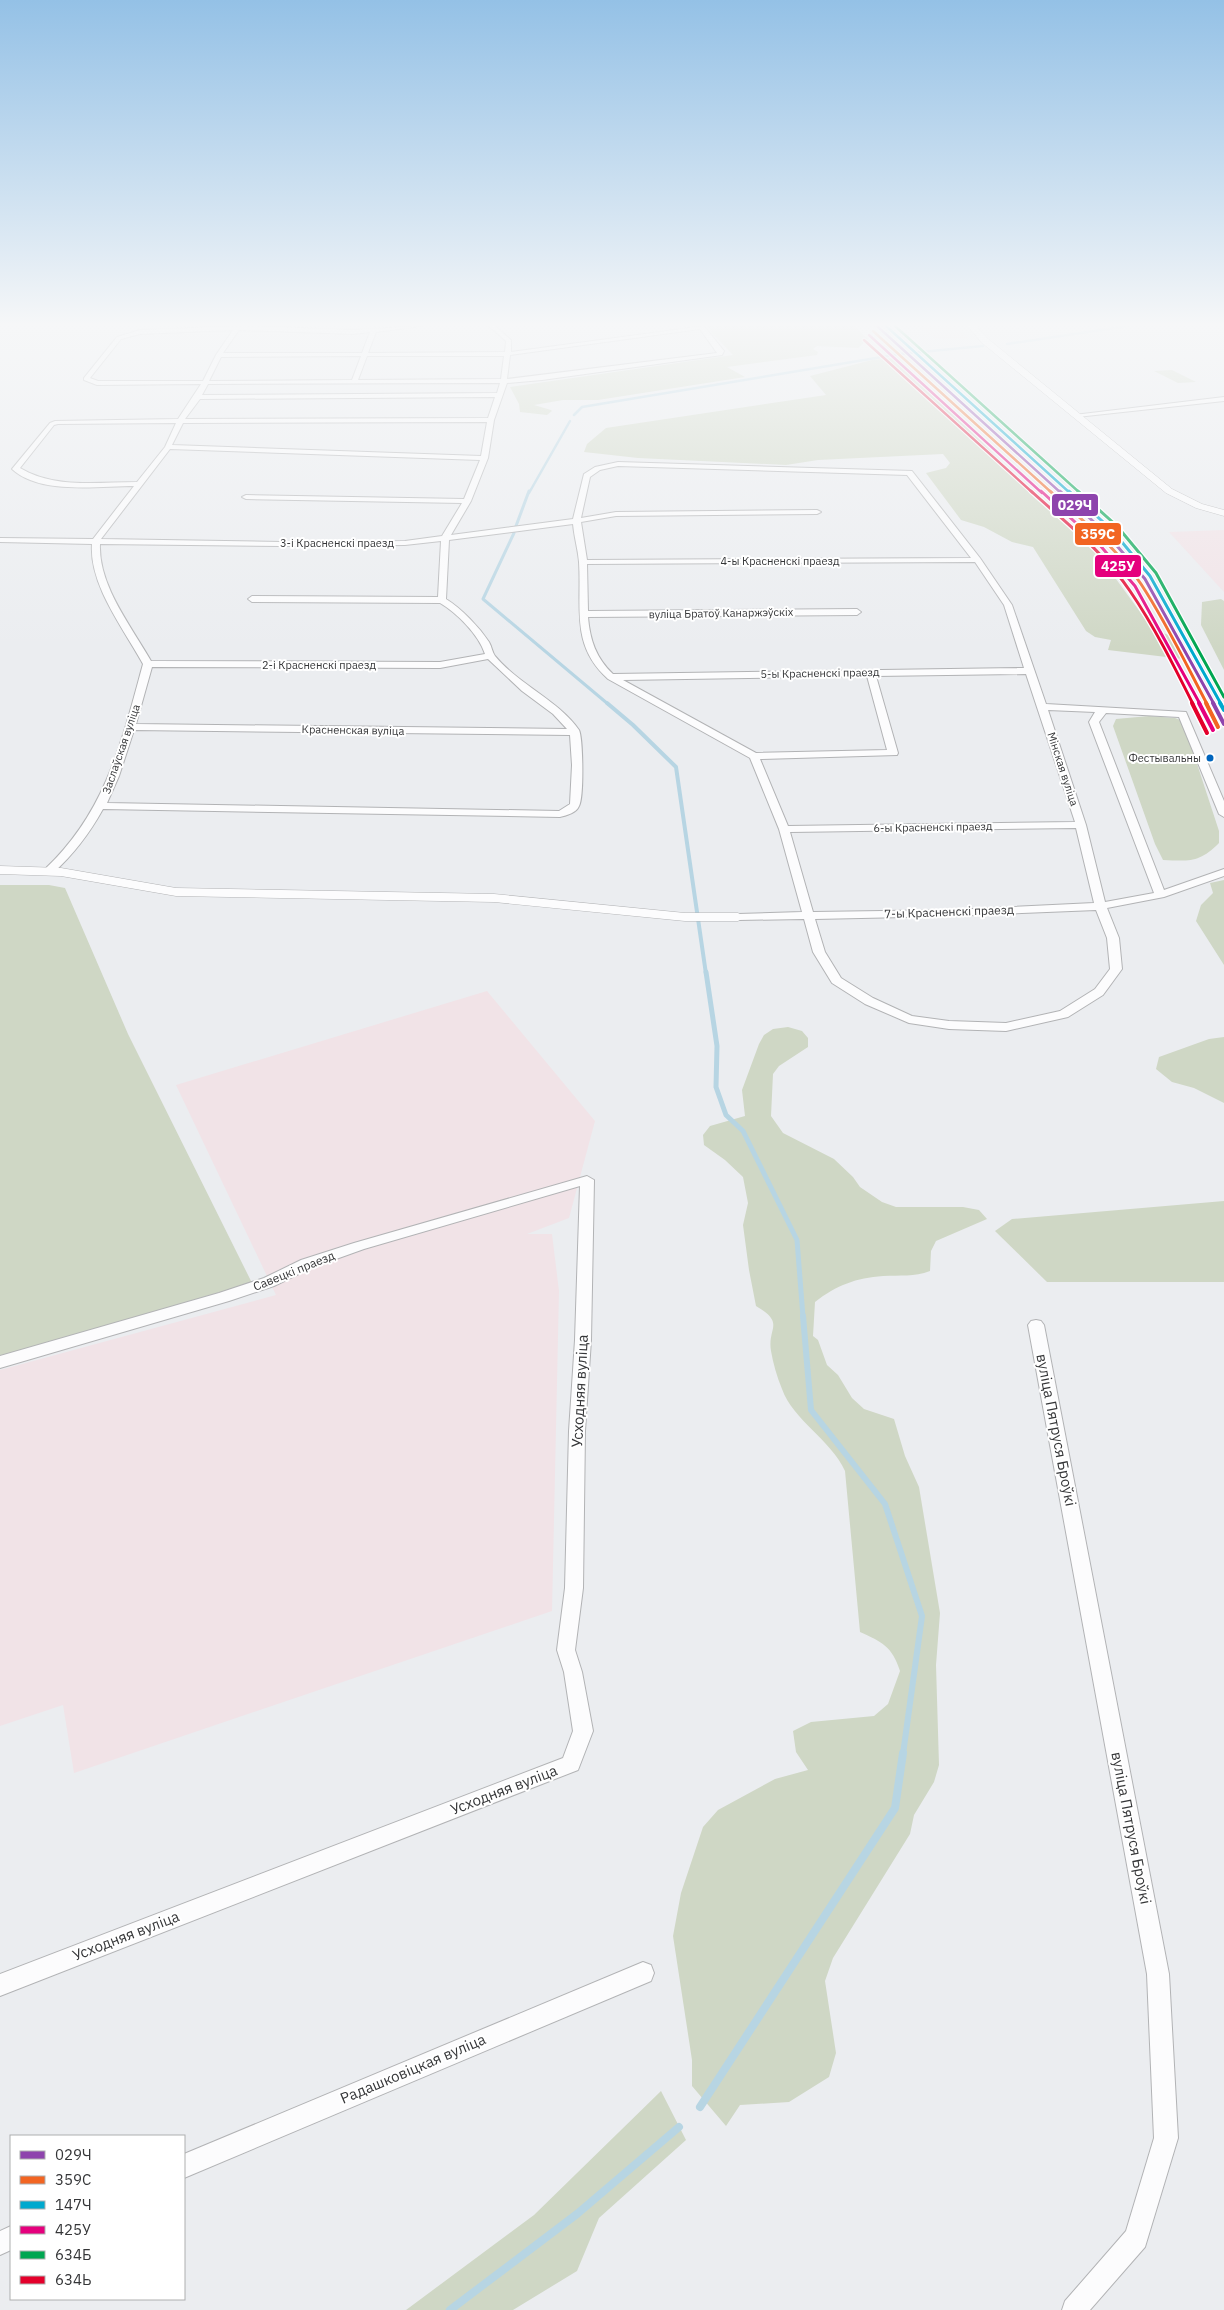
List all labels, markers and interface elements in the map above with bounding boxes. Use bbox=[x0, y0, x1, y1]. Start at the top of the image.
line badge: 029Ч bbox=[1051, 493, 1099, 517]
text: 029Ч bbox=[1058, 496, 1092, 514]
line badge: 359С bbox=[1074, 522, 1122, 546]
text: 359С bbox=[1081, 525, 1115, 543]
street label: 3-і Красненскі праезд bbox=[280, 536, 394, 550]
street label: 4-ы Красненскі праезд bbox=[720, 554, 840, 568]
line badge: 425У bbox=[1094, 554, 1142, 578]
text: 425У bbox=[1101, 557, 1135, 575]
street label: вуліца Братоў Канаржэўскіх bbox=[649, 605, 794, 621]
street label: 2-і Красненскі праезд bbox=[262, 658, 376, 672]
street label: 5-ы Красненскі праезд bbox=[760, 665, 880, 681]
street label: Заслаўская вуліца bbox=[99, 702, 143, 796]
street label: Красненская вуліца bbox=[302, 722, 405, 738]
street label: Мінская вуліца bbox=[1044, 730, 1082, 808]
place label: Фестывальны bbox=[1129, 751, 1201, 765]
marker: Фестывальны bbox=[1205, 753, 1215, 763]
street label: 6-ы Красненскі праезд bbox=[873, 819, 993, 835]
street label: 7-ы Красненскі праезд bbox=[884, 902, 1014, 921]
street label: Савецкі праезд bbox=[251, 1247, 337, 1294]
street label: Усходняя вуліца bbox=[567, 1334, 592, 1448]
street label: вуліца Пятруся Броўкі bbox=[1032, 1352, 1081, 1508]
street label: вуліца Пятруся Броўкі bbox=[1107, 1750, 1156, 1906]
street label: Усходняя вуліца bbox=[448, 1760, 560, 1819]
street label: Усходняя вуліца bbox=[70, 1906, 182, 1965]
street label: Радашковіцкая вуліца bbox=[337, 2029, 488, 2108]
legend bbox=[10, 2135, 185, 2300]
text: 029Ч bbox=[55, 2145, 92, 2164]
text: 359С bbox=[55, 2170, 91, 2189]
text: 147Ч bbox=[55, 2195, 92, 2214]
text: 425У bbox=[55, 2220, 91, 2239]
text: 634Б bbox=[55, 2245, 92, 2264]
text: 634Ь bbox=[55, 2270, 91, 2289]

